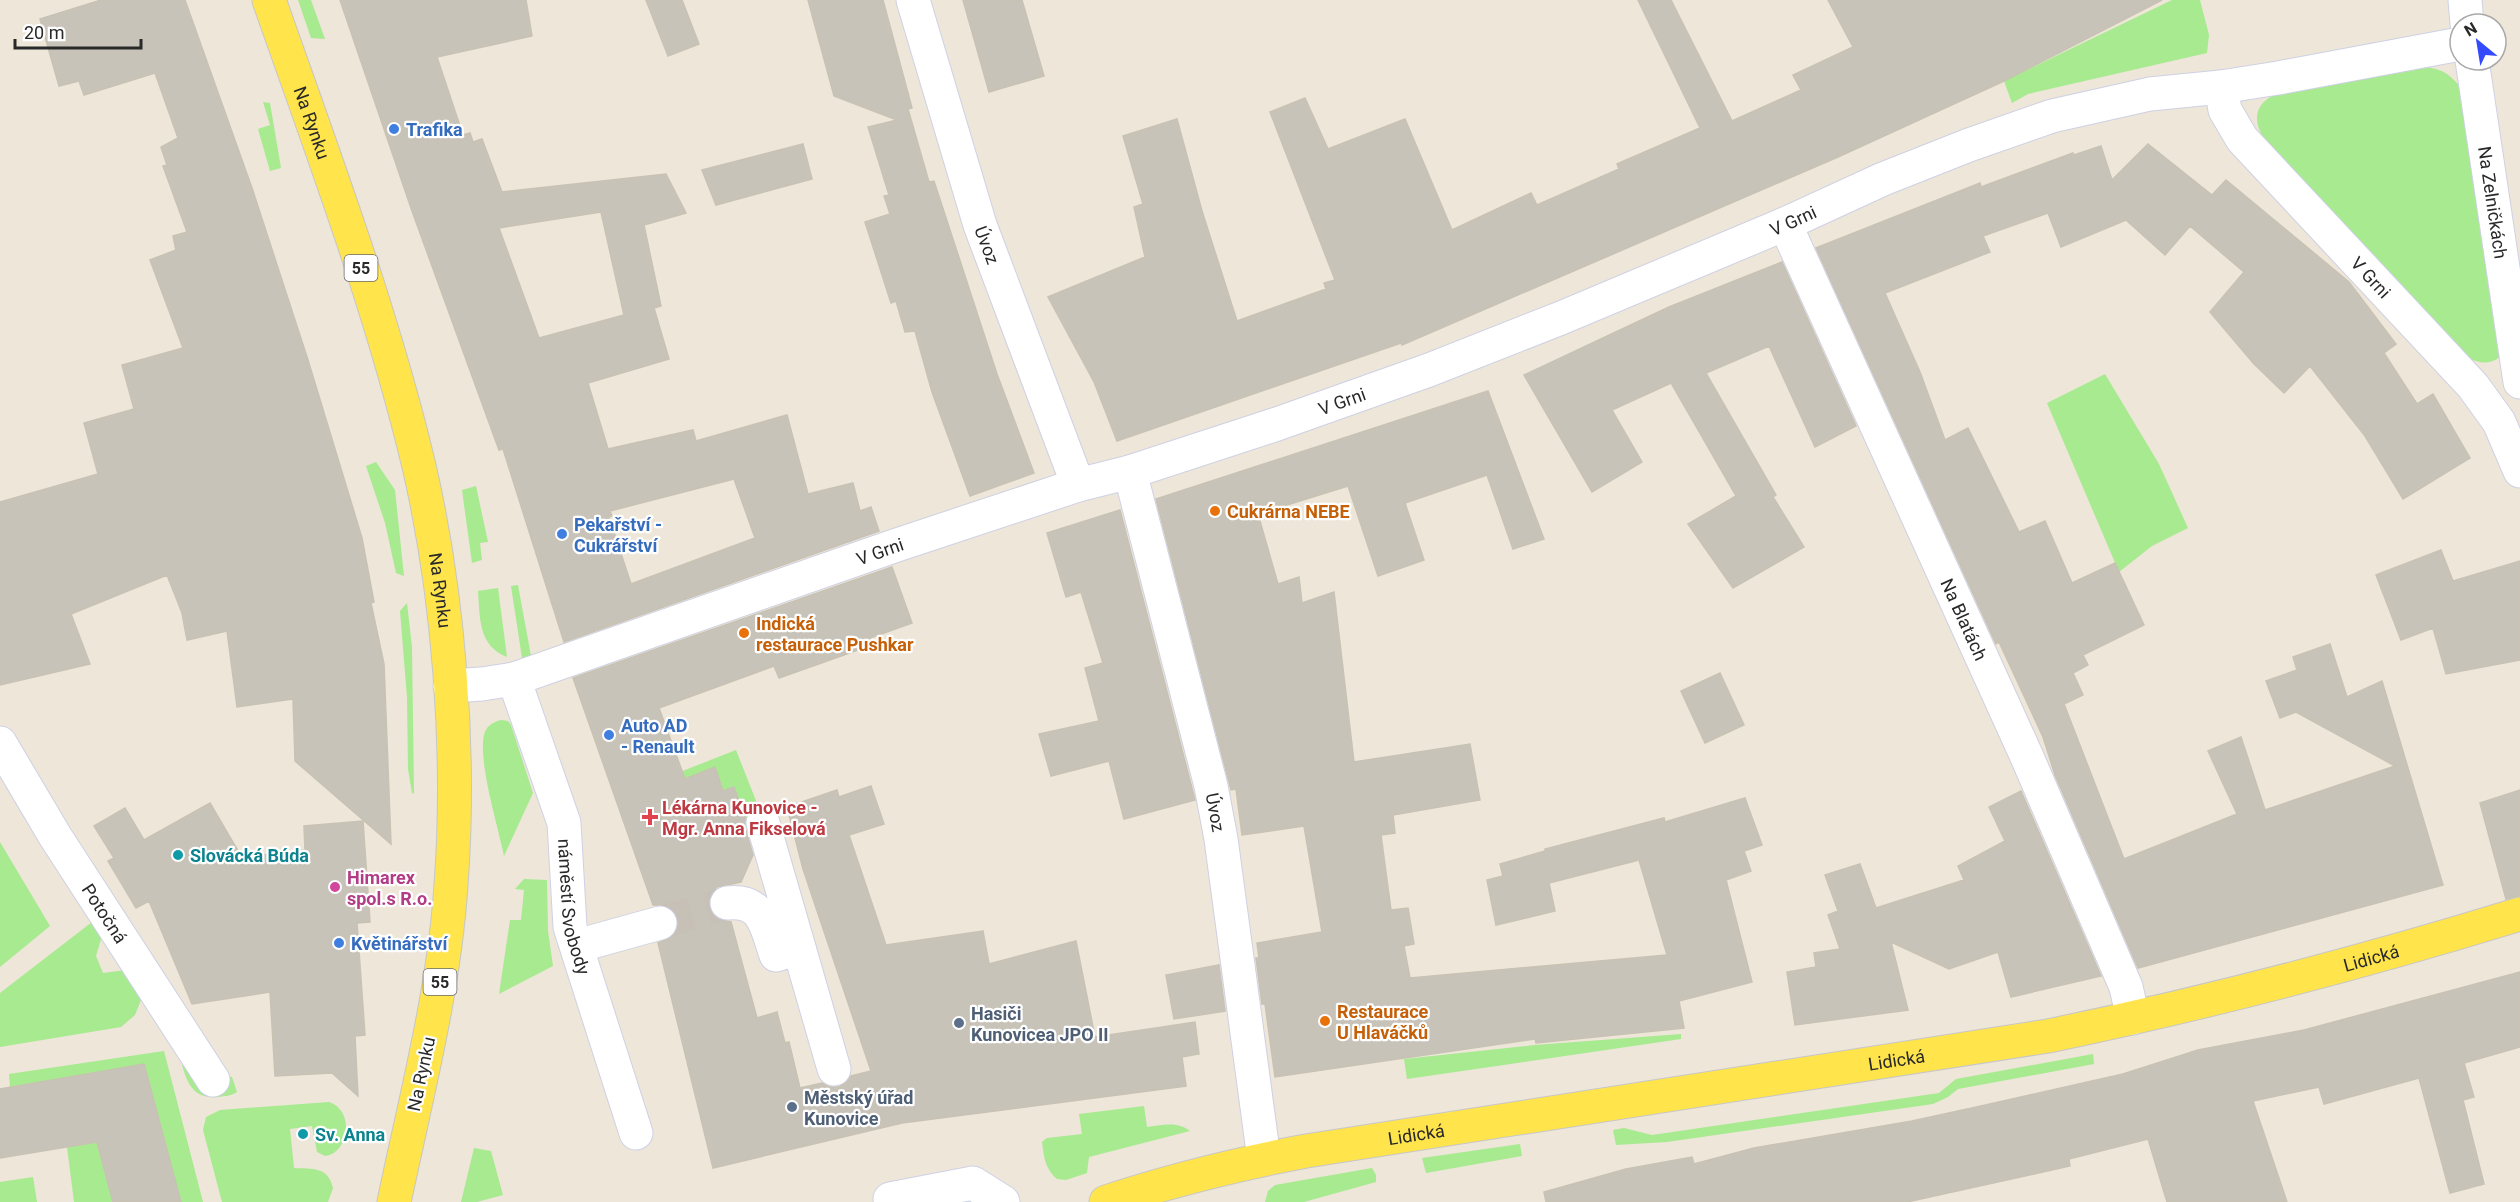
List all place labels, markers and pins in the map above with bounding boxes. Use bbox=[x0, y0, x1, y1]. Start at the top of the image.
place label: Trafika bbox=[406, 119, 463, 140]
marker: Trafika bbox=[387, 122, 401, 136]
place label: Cukrárna NEBE bbox=[1227, 501, 1350, 522]
marker: Cukrárna NEBE bbox=[1208, 504, 1222, 518]
place label: Pekařství - Cukrářství bbox=[574, 514, 662, 556]
marker: Pekařství - Cukrářství bbox=[555, 527, 569, 541]
place label: Indická restaurace Pushkar bbox=[756, 613, 914, 655]
marker: Indická restaurace Pushkar bbox=[737, 626, 751, 640]
place label: Auto AD - Renault bbox=[621, 715, 694, 757]
marker: Auto AD - Renault bbox=[602, 728, 616, 742]
place label: Lékárna Kunovice - Mgr. Anna Fikselová bbox=[662, 797, 826, 839]
marker: Lékárna Kunovice - Mgr. Anna Fikselová bbox=[643, 810, 657, 824]
place label: Slovácká Búda bbox=[190, 845, 309, 866]
marker: Slovácká Búda bbox=[171, 848, 185, 862]
place label: Himarex spol.s R.o. bbox=[347, 867, 432, 909]
marker: Himarex spol.s R.o. bbox=[328, 880, 342, 894]
place label: Květinářství bbox=[351, 933, 448, 954]
marker: Květinářství bbox=[332, 936, 346, 950]
place label: Restaurace U Hlaváčků bbox=[1337, 1001, 1429, 1043]
place label: Hasiči Kunovicea JPO II bbox=[971, 1003, 1109, 1045]
marker: Restaurace U Hlaváčků bbox=[1318, 1014, 1332, 1028]
marker: Hasiči Kunovicea JPO II bbox=[952, 1016, 966, 1030]
place label: Městský úřad Kunovice bbox=[804, 1087, 913, 1129]
marker: Městský úřad Kunovice bbox=[785, 1100, 799, 1114]
place label: Sv. Anna bbox=[315, 1124, 386, 1145]
marker: Sv. Anna bbox=[296, 1127, 310, 1141]

